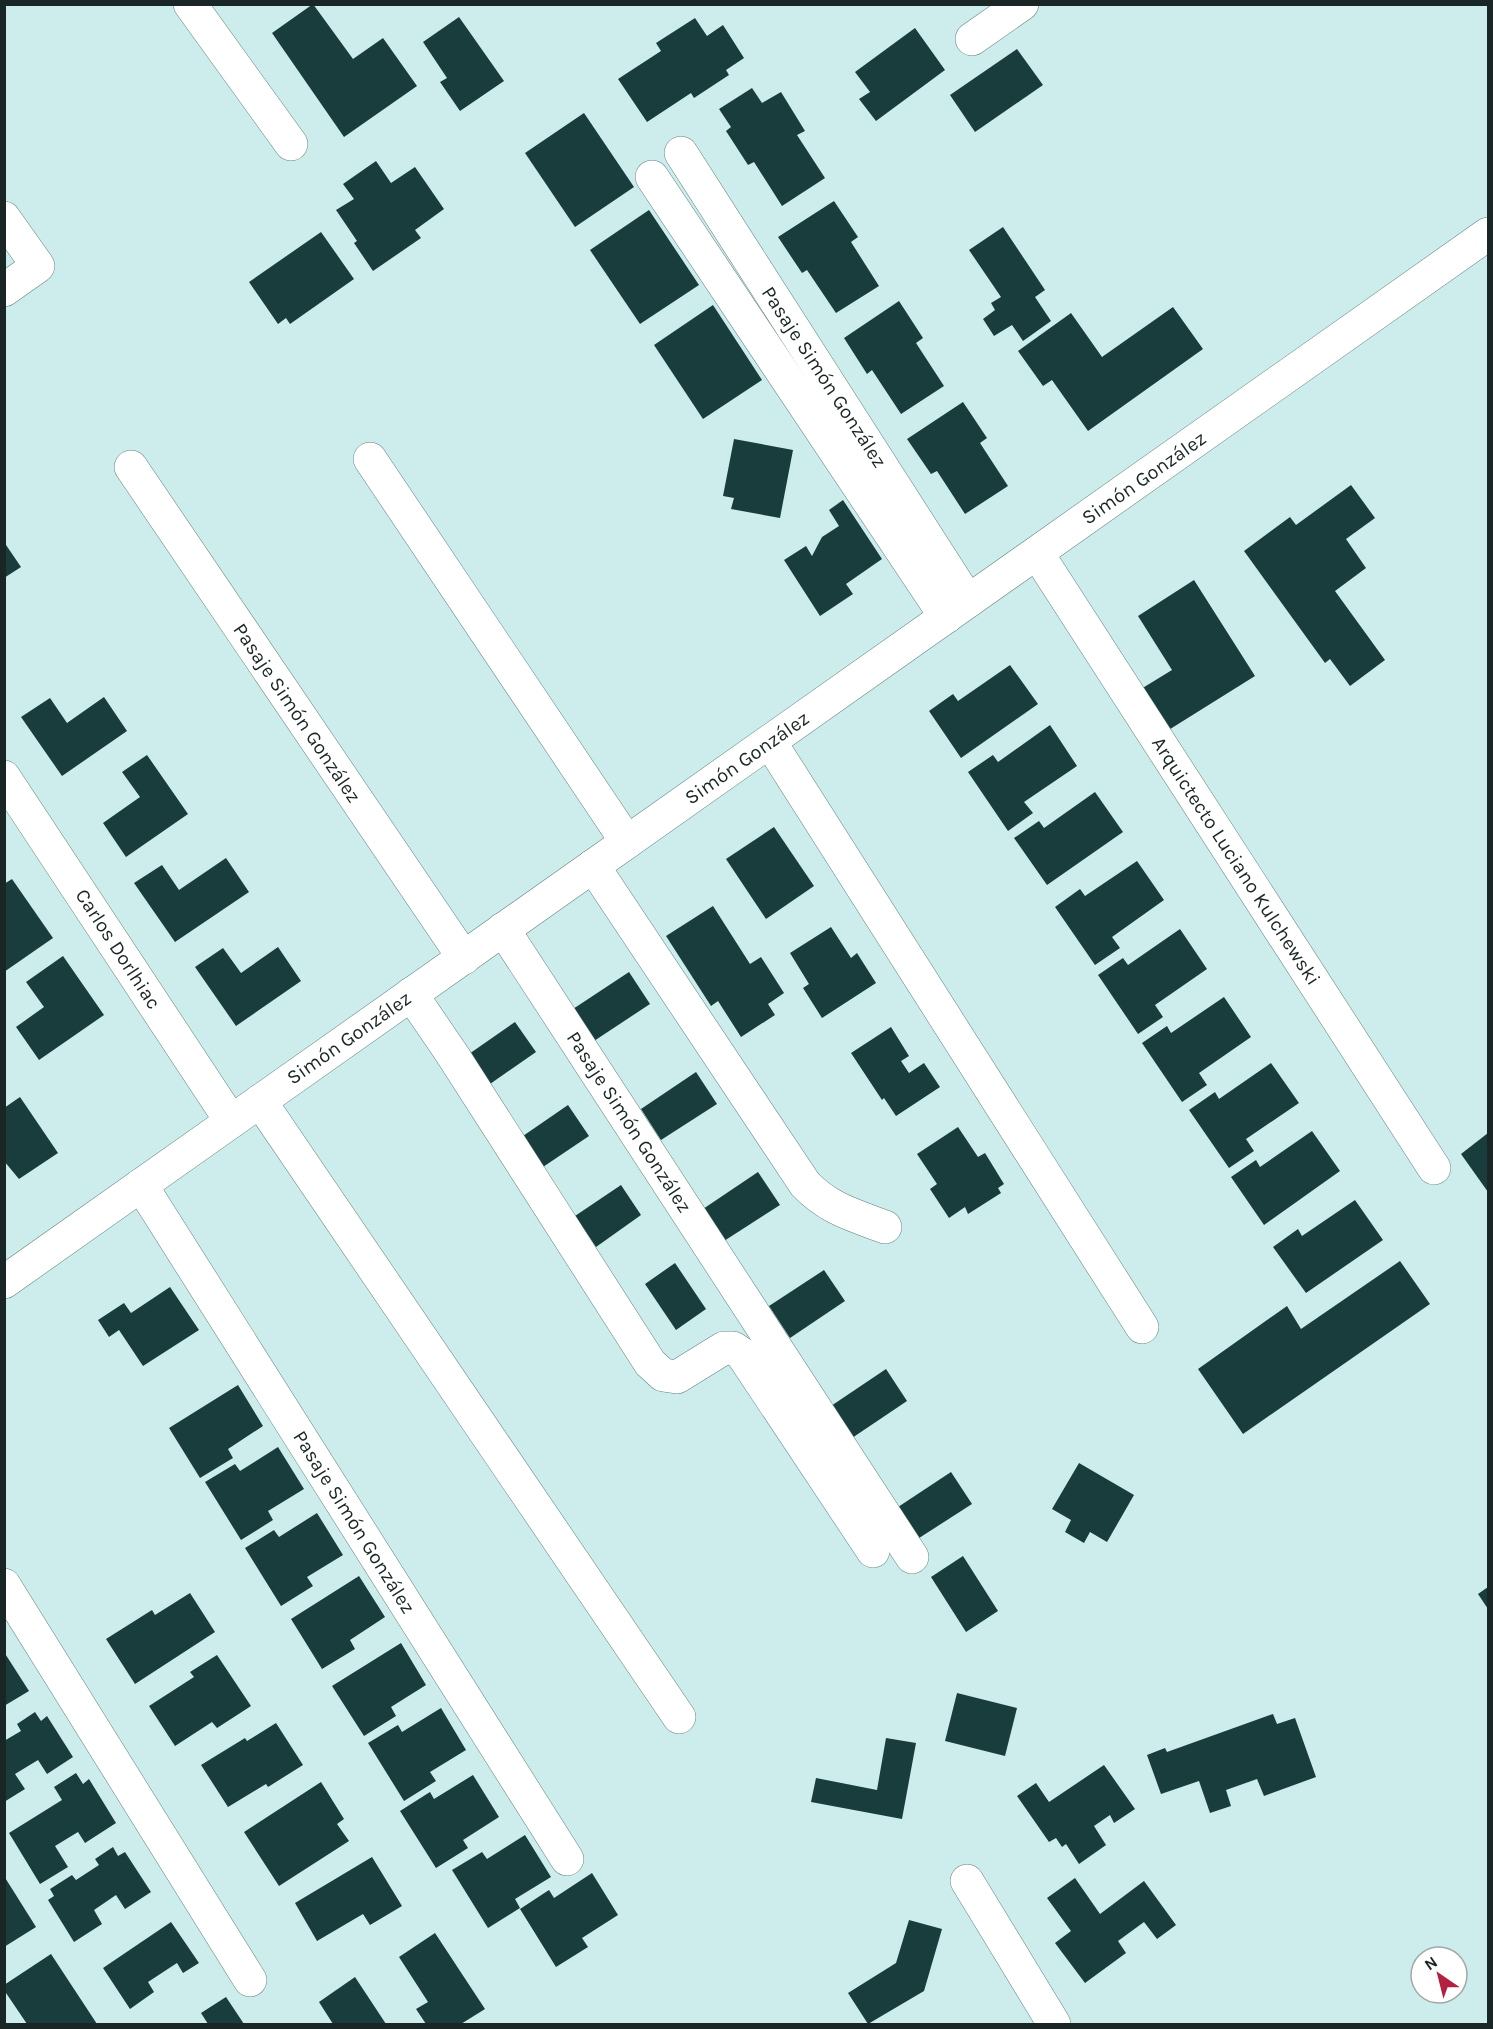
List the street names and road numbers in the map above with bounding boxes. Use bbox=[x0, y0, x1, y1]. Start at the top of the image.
street label: Pasaje Simón González bbox=[757, 282, 891, 472]
street label: Simón González bbox=[1078, 427, 1210, 529]
street label: Pasaje Simón González bbox=[228, 619, 366, 807]
street label: Simón González bbox=[681, 707, 813, 809]
street label: Arquictecto Luciano Kulchewski bbox=[1147, 733, 1325, 989]
street label: Carlos Dorlhiac bbox=[71, 885, 165, 1013]
street label: Simón González bbox=[283, 987, 415, 1089]
street label: Pasaje Simón González bbox=[562, 1027, 696, 1217]
street label: Pasaje Simón González bbox=[288, 1426, 420, 1618]

